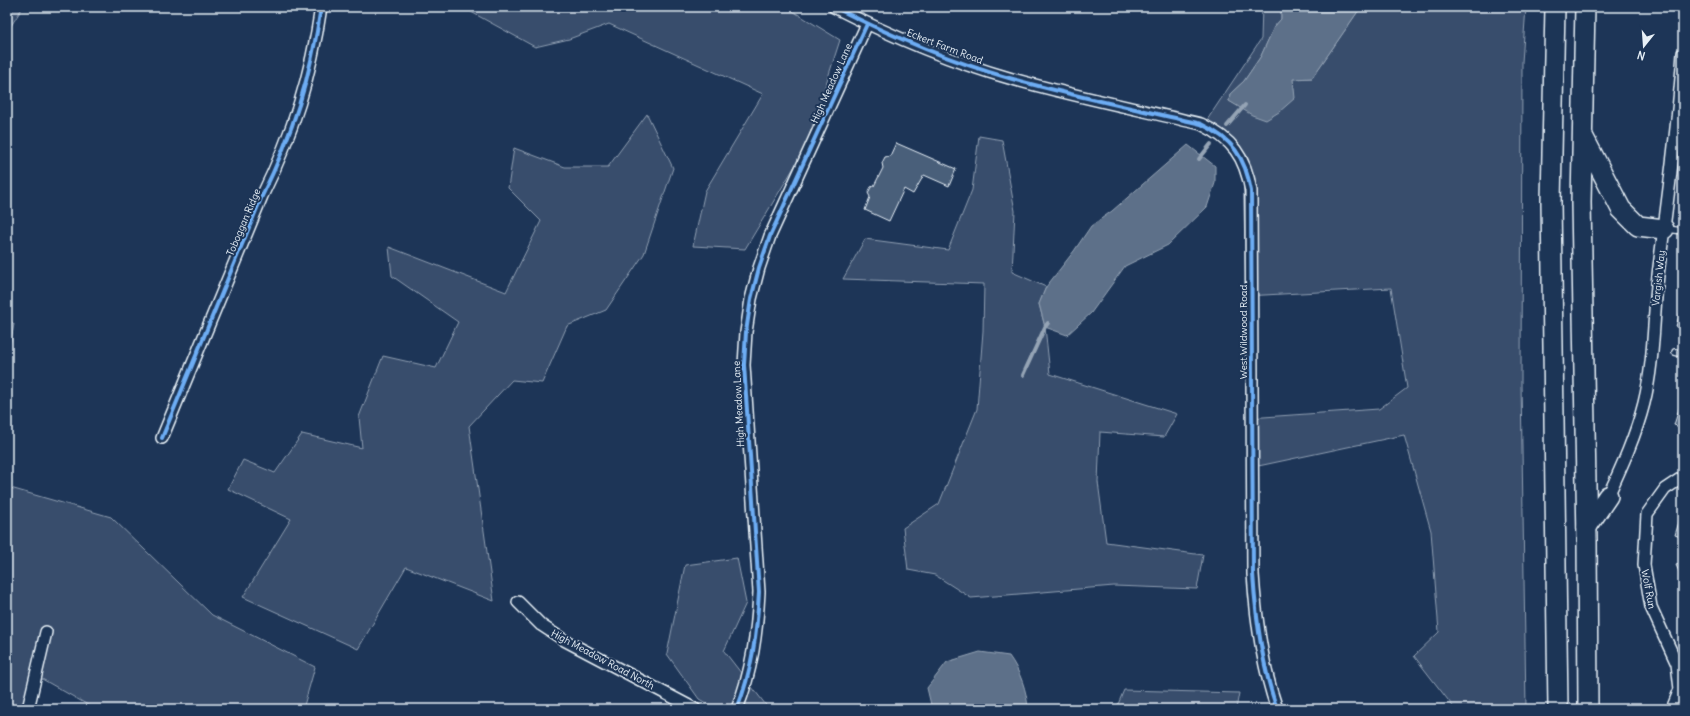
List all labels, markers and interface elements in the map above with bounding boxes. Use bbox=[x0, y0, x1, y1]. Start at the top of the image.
street label: Eckert Farm Road bbox=[905, 26, 985, 67]
north arrow bbox=[1624, 26, 1664, 66]
street label: High Meadow Lane bbox=[808, 41, 855, 125]
text: N bbox=[1635, 48, 1647, 63]
street label: Toboggan Ridge bbox=[223, 187, 263, 258]
street label: Vargish Way bbox=[1649, 249, 1668, 307]
street label: West Wildwood Road bbox=[1237, 285, 1250, 379]
street label: High Meadow Lane bbox=[730, 361, 747, 447]
street label: Wolf Run bbox=[1638, 568, 1659, 610]
street label: High Meadow Road North bbox=[549, 627, 657, 692]

